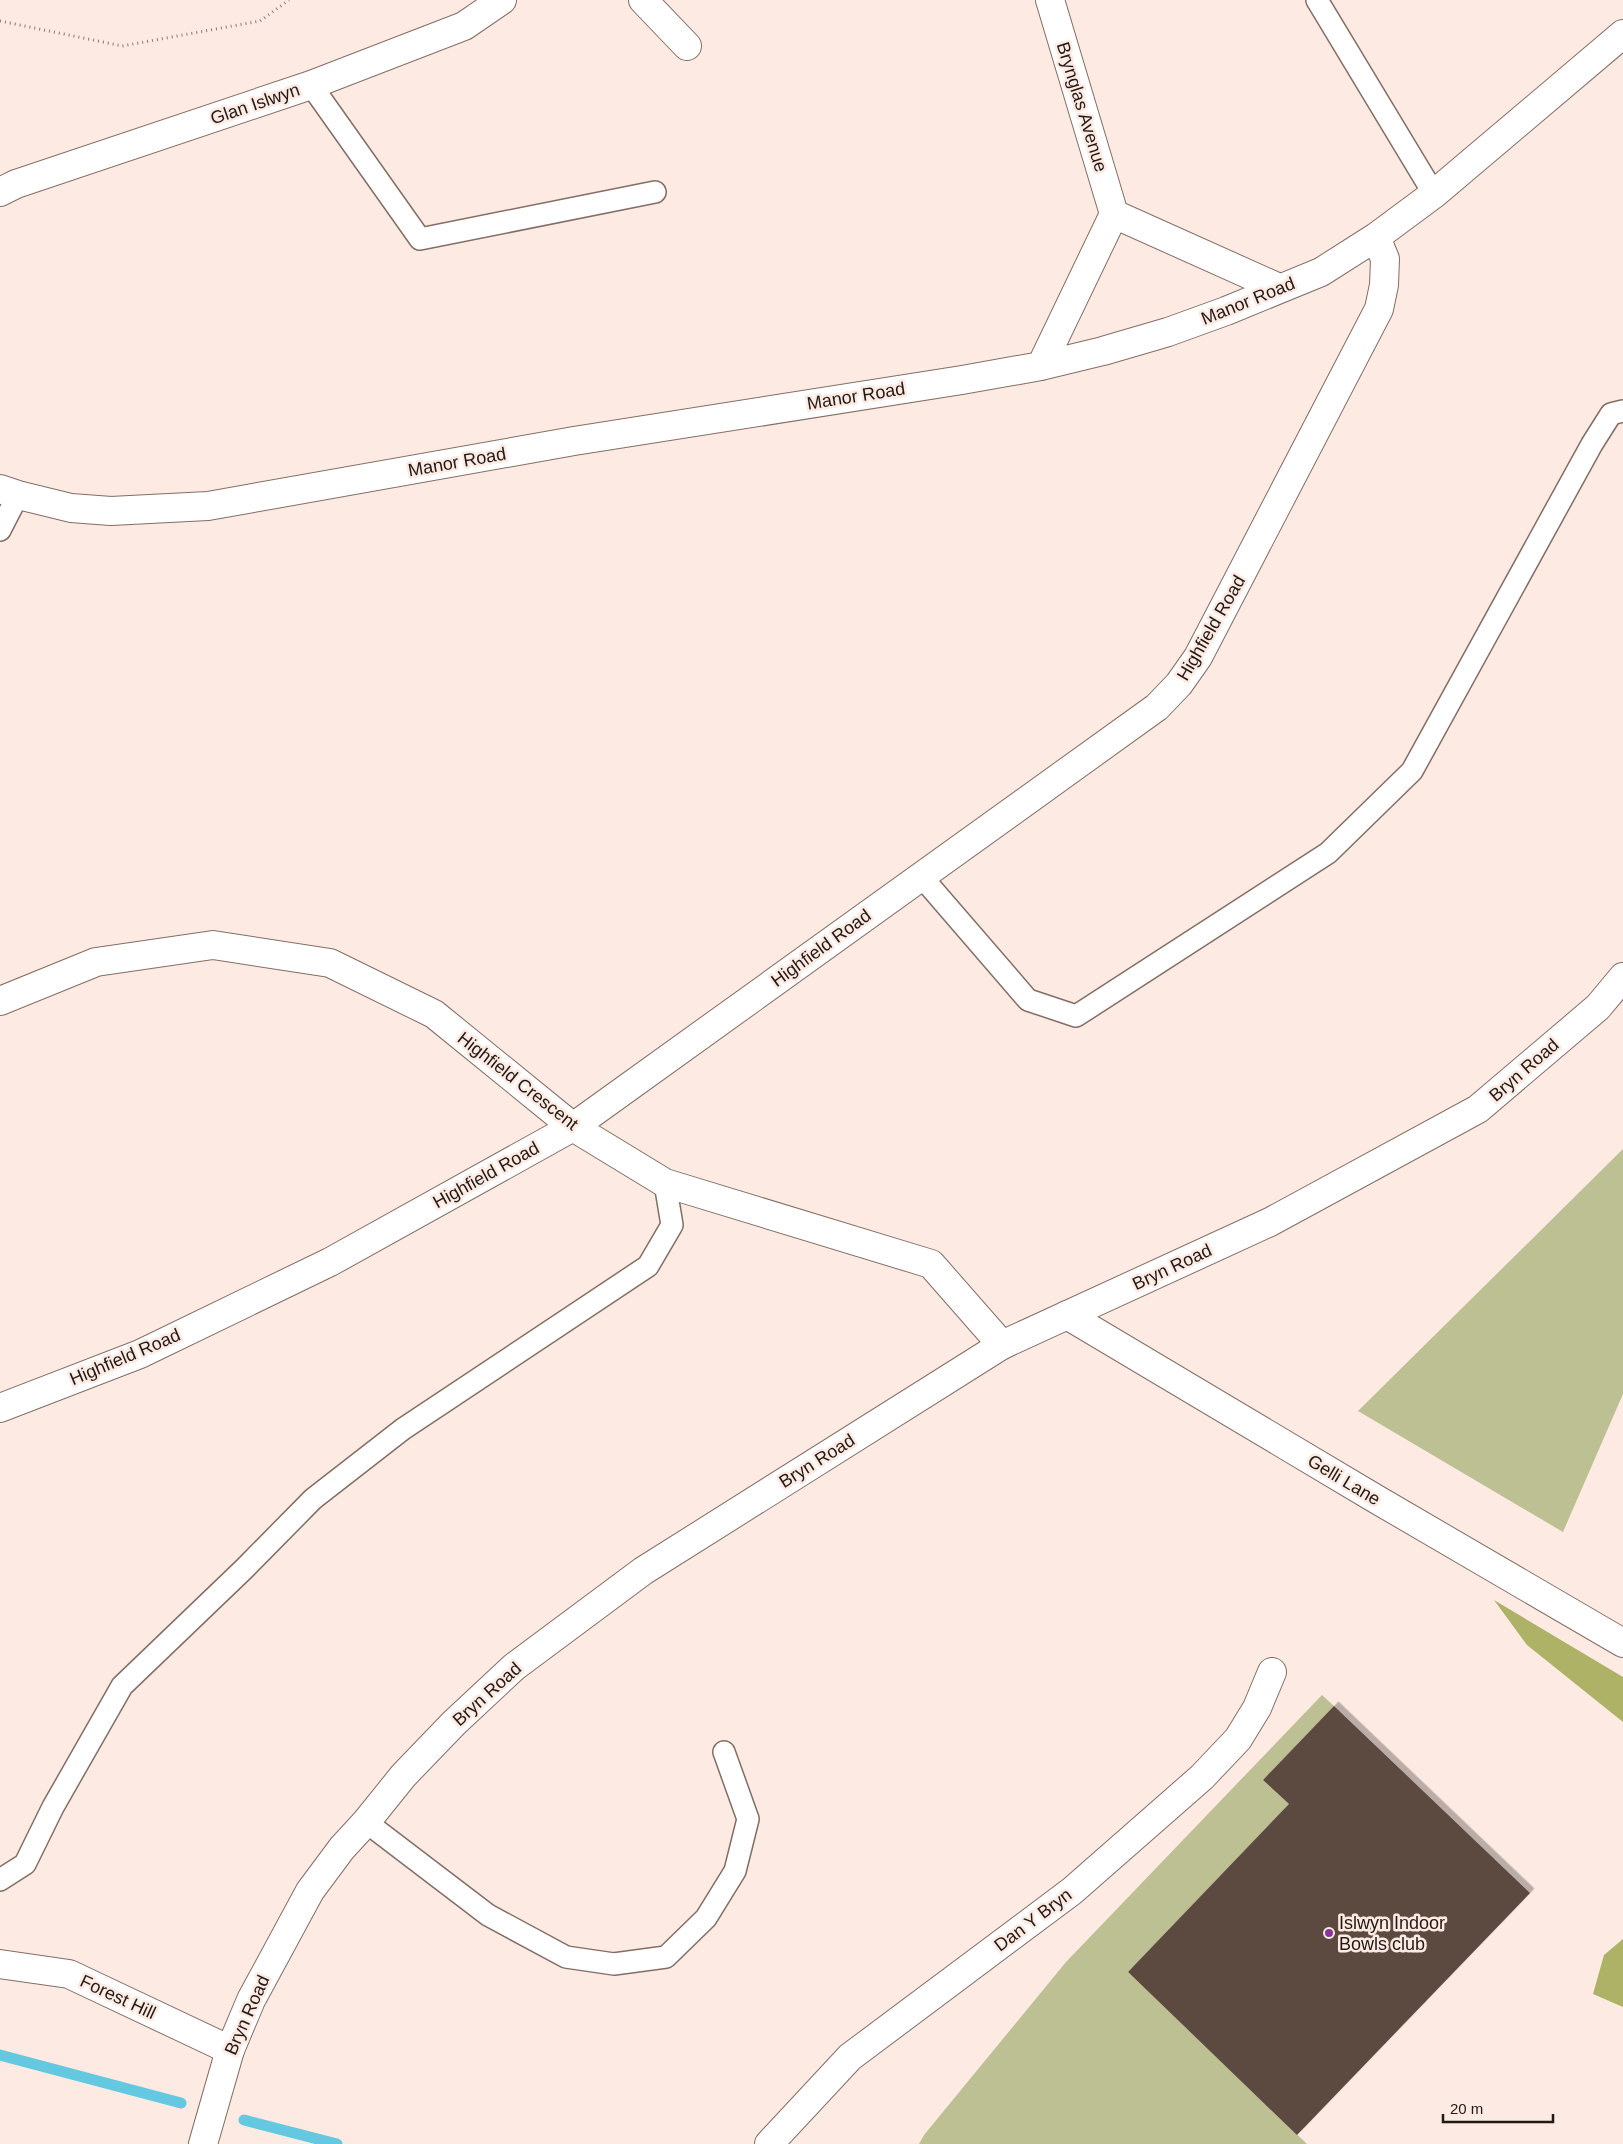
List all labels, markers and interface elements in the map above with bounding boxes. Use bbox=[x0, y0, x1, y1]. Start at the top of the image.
street label: Brynglas Avenue bbox=[1053, 40, 1111, 174]
street label: Glan Islwyn bbox=[208, 79, 302, 129]
street label: Manor Road bbox=[1198, 273, 1298, 329]
street label: Manor Road bbox=[806, 378, 906, 414]
street label: Manor Road bbox=[406, 444, 508, 480]
street label: Highfield Road bbox=[1173, 572, 1249, 684]
street label: Highfield Road bbox=[767, 905, 875, 991]
street label: Highfield Crescent bbox=[454, 1028, 582, 1134]
street label: Bryn Road bbox=[1485, 1035, 1563, 1105]
street label: Highfield Road bbox=[430, 1138, 542, 1212]
street label: Bryn Road bbox=[1129, 1240, 1215, 1294]
street label: Highfield Road bbox=[67, 1325, 183, 1389]
street label: Bryn Road bbox=[776, 1430, 858, 1492]
street label: Gelli Lane bbox=[1304, 1451, 1384, 1509]
street label: Bryn Road bbox=[449, 1658, 525, 1730]
street label: Dan Y Bryn bbox=[990, 1885, 1076, 1955]
place label: Islwyn Indoor Bowls club bbox=[1339, 1913, 1445, 1954]
marker: Islwyn Indoor Bowls club bbox=[1323, 1927, 1335, 1939]
street label: Forest Hill bbox=[77, 1971, 159, 2023]
street label: Bryn Road bbox=[221, 1972, 273, 2058]
scale bar bbox=[1443, 2092, 1553, 2124]
text: 20 m bbox=[1450, 2100, 1483, 2117]

